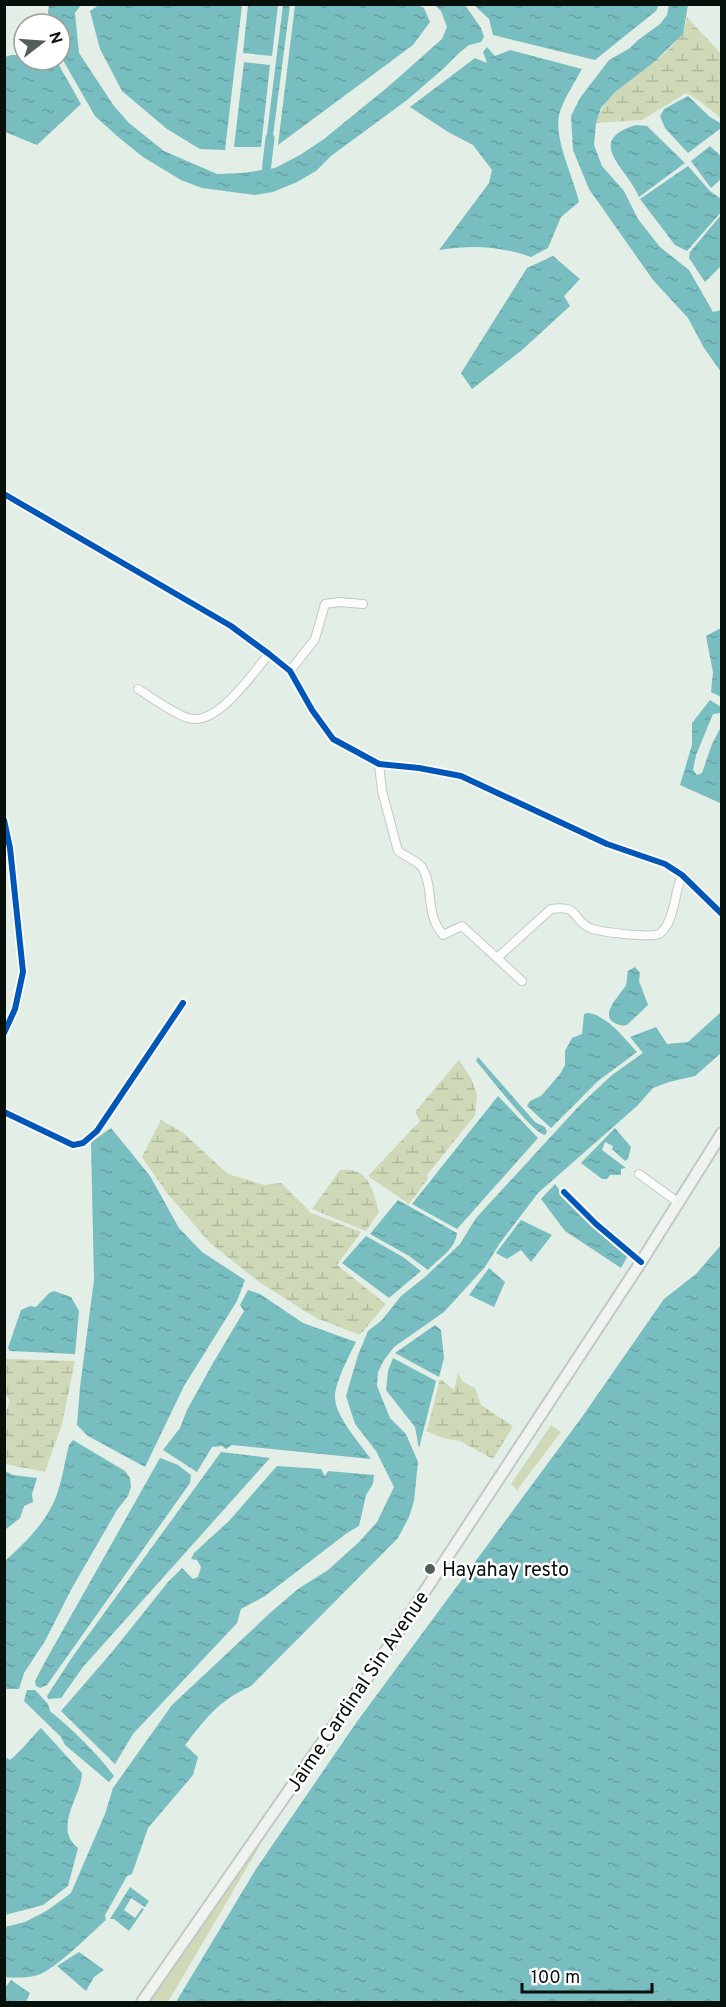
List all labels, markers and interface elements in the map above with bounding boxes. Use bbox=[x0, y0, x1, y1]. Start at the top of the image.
north arrow bbox=[12, 12, 72, 72]
text: N bbox=[43, 30, 66, 47]
place label: Hayahay resto bbox=[442, 1558, 569, 1584]
marker: Hayahay resto bbox=[423, 1562, 437, 1576]
street label: Jaime Cardinal Sin Avenue bbox=[281, 1586, 436, 1798]
scale bar bbox=[522, 1956, 652, 1994]
text: 100 m bbox=[531, 1967, 580, 1990]

